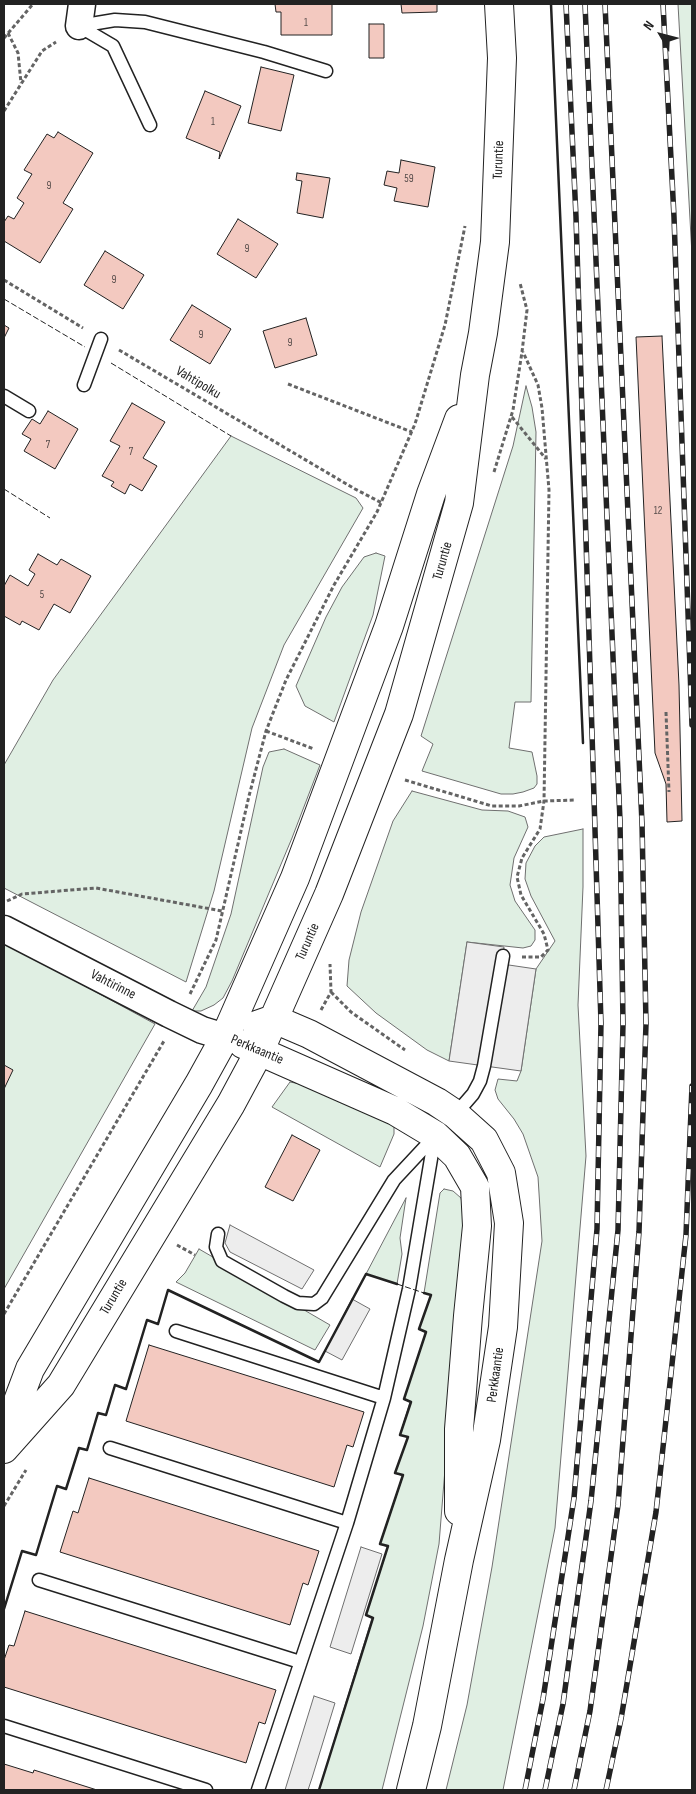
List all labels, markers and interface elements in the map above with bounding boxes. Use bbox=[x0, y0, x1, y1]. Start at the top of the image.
north arrow bbox=[636, 10, 686, 60]
house number: 1 bbox=[304, 16, 308, 30]
text: N bbox=[640, 18, 658, 34]
house number: 1 bbox=[211, 115, 215, 129]
street label: Turuntie bbox=[490, 140, 508, 180]
house number: 59 bbox=[404, 172, 414, 186]
house number: 9 bbox=[47, 179, 51, 193]
house number: 9 bbox=[245, 242, 249, 256]
house number: 9 bbox=[112, 273, 116, 287]
house number: 9 bbox=[199, 328, 203, 342]
house number: 9 bbox=[288, 336, 292, 350]
street label: Vahtipolku bbox=[172, 363, 224, 403]
house number: 7 bbox=[46, 438, 50, 452]
house number: 7 bbox=[129, 445, 133, 459]
house number: 12 bbox=[654, 504, 662, 518]
street label: Turuntie bbox=[430, 540, 456, 582]
house number: 5 bbox=[40, 588, 44, 602]
street label: Turuntie bbox=[292, 921, 324, 963]
street label: Vahtirinne bbox=[88, 967, 138, 1003]
street label: Perkkaantie bbox=[228, 1031, 286, 1069]
street label: Turuntie bbox=[97, 1276, 131, 1318]
street label: Perkkaantie bbox=[484, 1346, 508, 1404]

